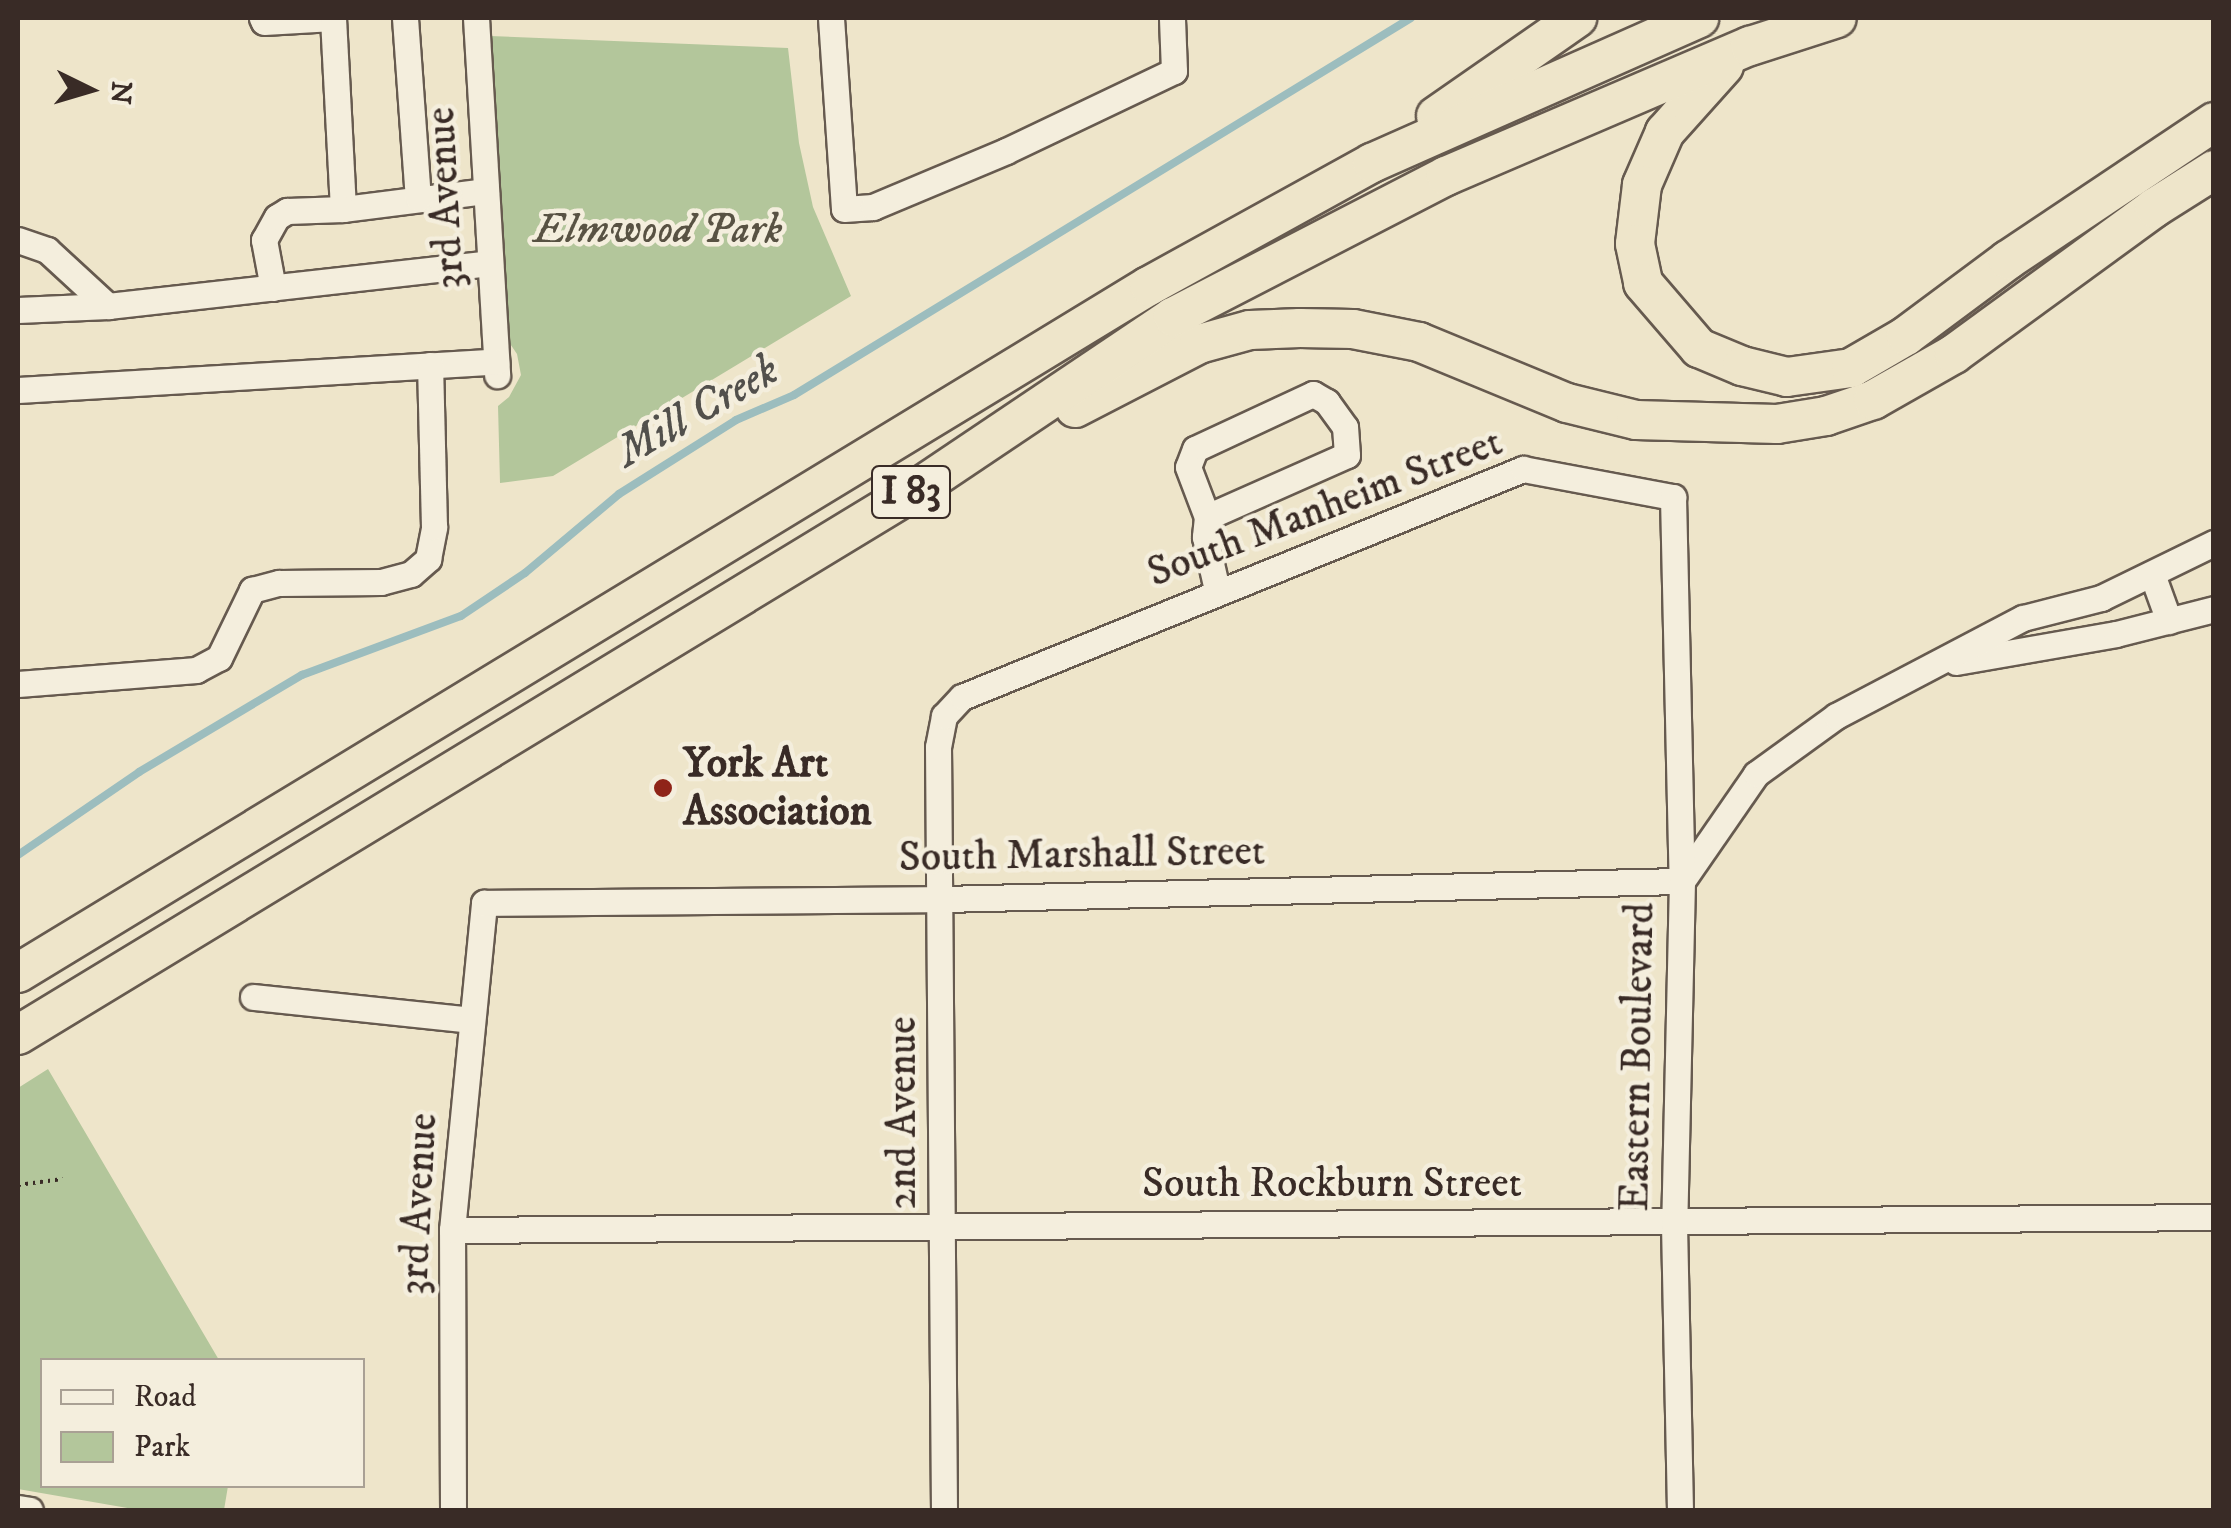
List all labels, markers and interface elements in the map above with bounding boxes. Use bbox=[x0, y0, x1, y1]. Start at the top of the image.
north arrow bbox=[40, 40, 140, 140]
text: N bbox=[102, 80, 139, 106]
street label: 3rd Avenue bbox=[416, 106, 476, 290]
park label: Elmwood Park bbox=[534, 205, 782, 255]
water label: Mill Creek bbox=[607, 344, 789, 480]
street label: South Manheim Street bbox=[1141, 417, 1509, 599]
road number: I 83 bbox=[871, 457, 951, 527]
place label: York Art Association bbox=[683, 739, 872, 838]
marker: York Art Association bbox=[652, 777, 674, 799]
street label: South Marshall Street bbox=[898, 827, 1266, 883]
street label: Eastern Boulevard bbox=[1610, 902, 1666, 1212]
street label: 2nd Avenue bbox=[878, 1016, 928, 1210]
street label: 3rd Avenue bbox=[389, 1112, 449, 1296]
street label: South Rockburn Street bbox=[1142, 1159, 1522, 1209]
legend bbox=[40, 1358, 365, 1488]
text: Road bbox=[134, 1379, 196, 1416]
text: Park bbox=[134, 1429, 190, 1466]

